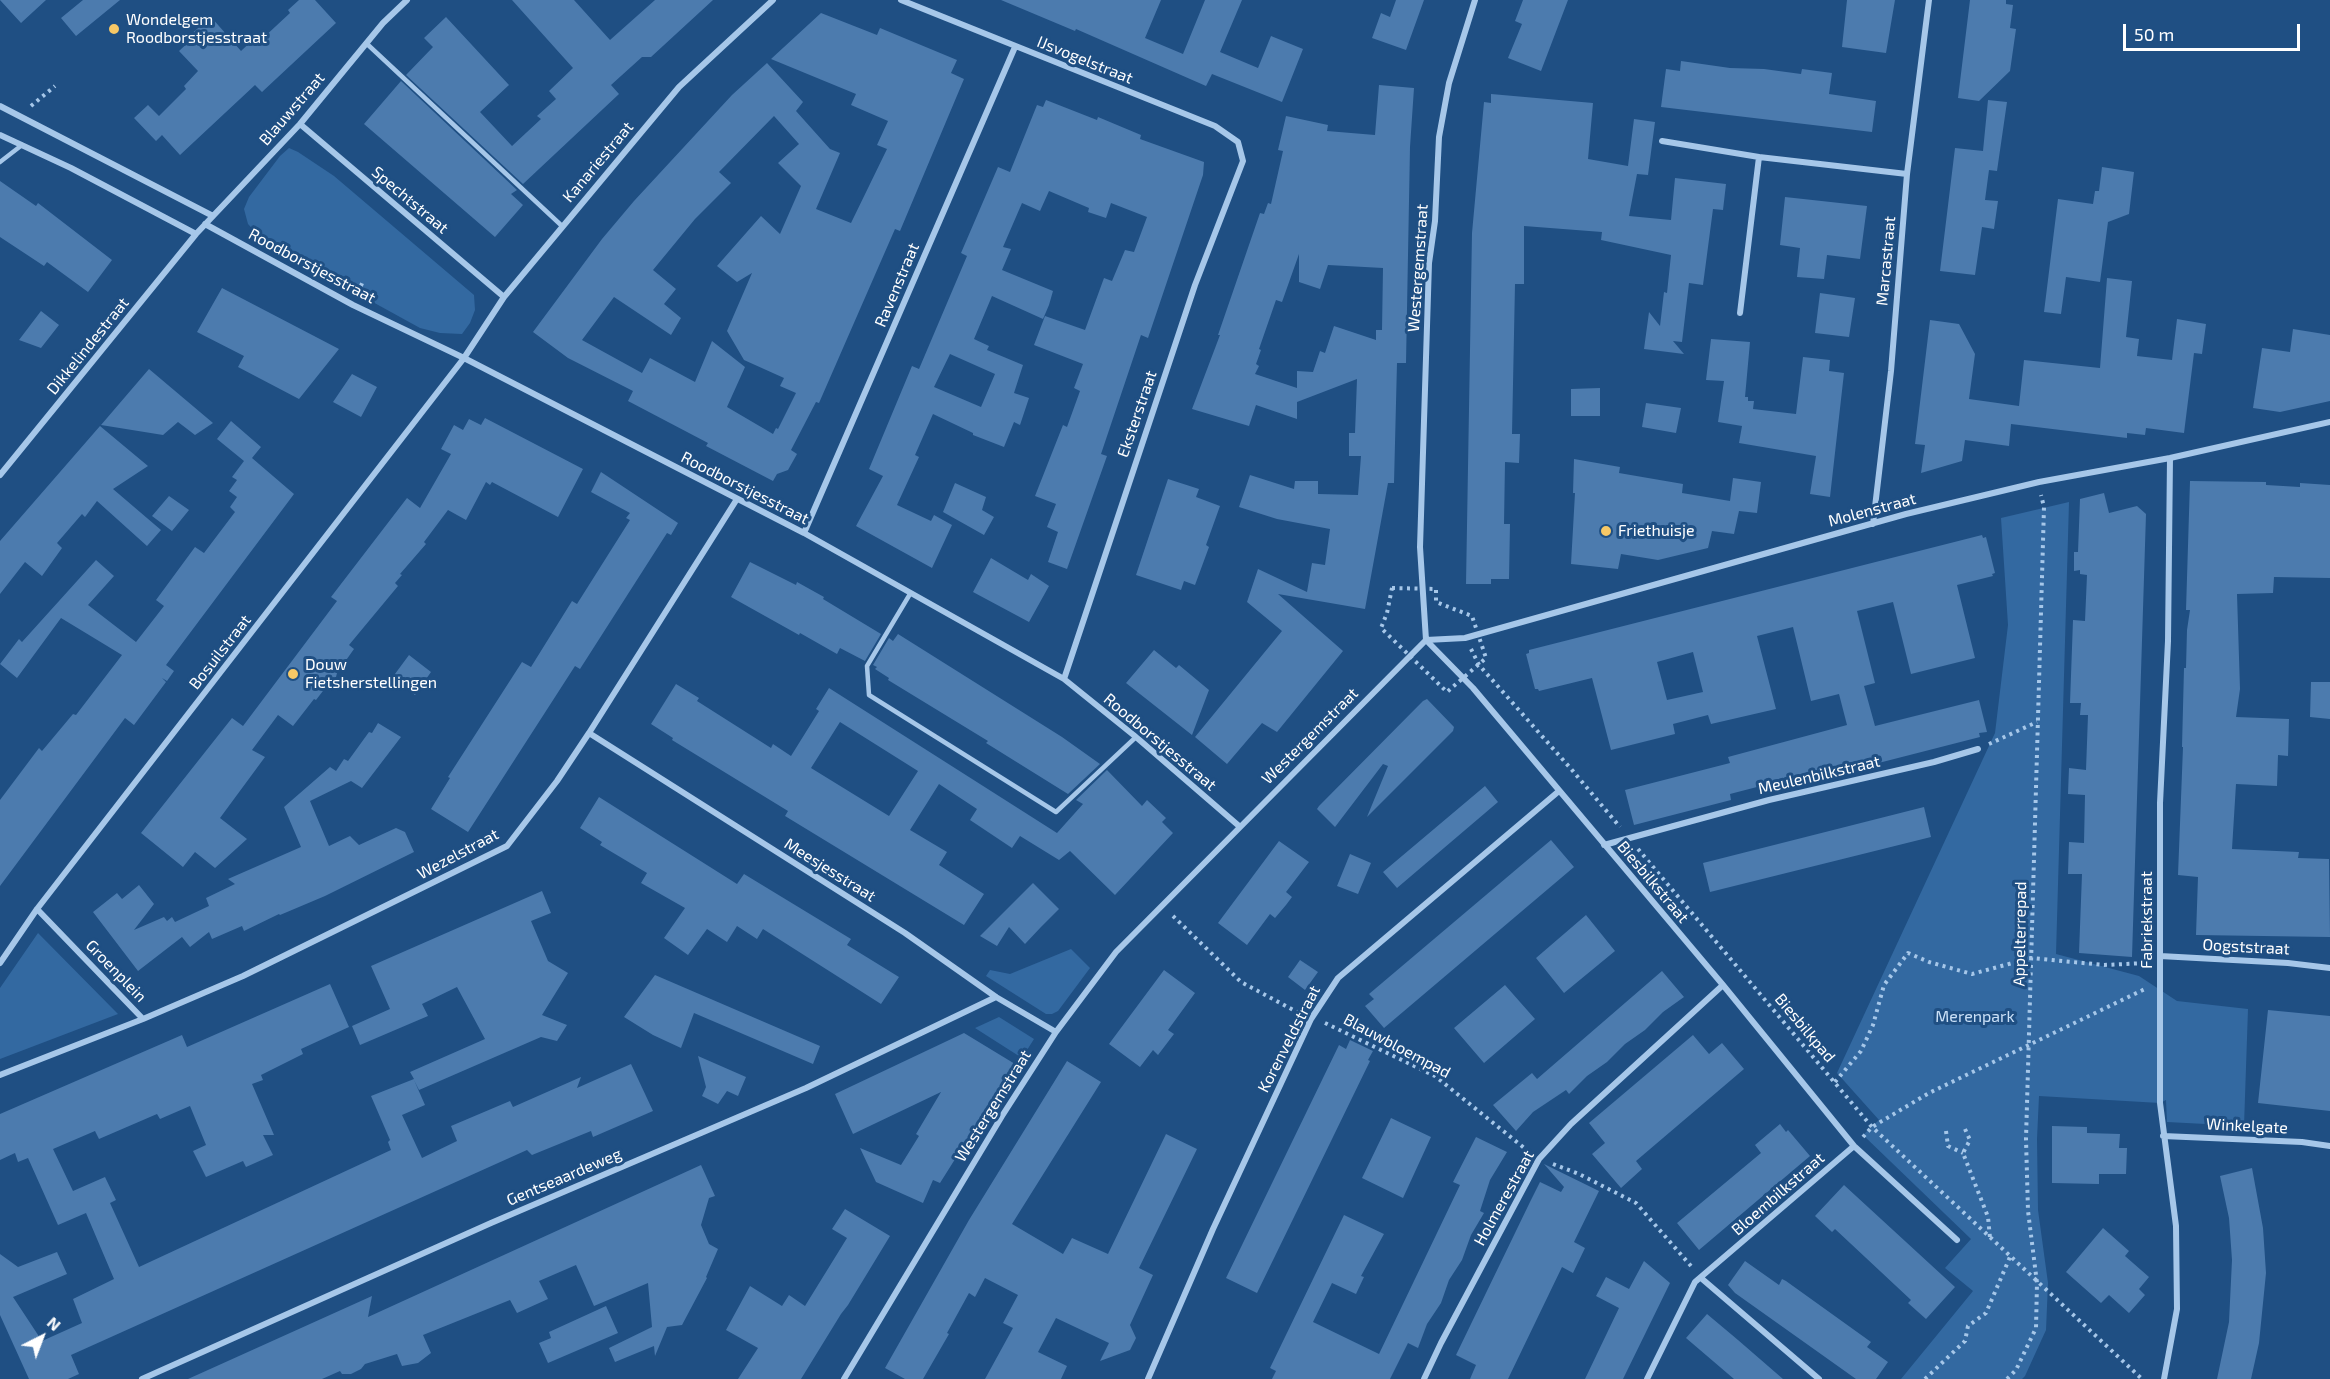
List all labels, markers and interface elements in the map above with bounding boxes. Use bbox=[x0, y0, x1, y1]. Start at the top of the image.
place label: Wondelgem Roodborstjesstraat bbox=[126, 10, 267, 48]
scale bar bbox=[2126, 12, 2303, 50]
marker: Wondelgem Roodborstjesstraat bbox=[107, 22, 121, 36]
text: 50 m bbox=[2134, 23, 2174, 45]
street label: IJsvogelstraat bbox=[1034, 32, 1136, 88]
street label: Blauwstraat bbox=[255, 69, 329, 149]
street label: Kanariestraat bbox=[559, 118, 637, 206]
street label: Spechtstraat bbox=[368, 162, 452, 238]
street label: Westergemstraat bbox=[1404, 203, 1432, 333]
street label: Marcastraat bbox=[1873, 215, 1899, 307]
street label: Roodborstjesstraat bbox=[245, 224, 379, 308]
street label: Ravenstraat bbox=[871, 240, 923, 330]
street label: Dikkelindestraat bbox=[43, 294, 133, 398]
street label: Eksterstraat bbox=[1113, 368, 1161, 460]
street label: Roodborstjesstraat bbox=[678, 447, 812, 529]
street label: Molenstraat bbox=[1826, 489, 1918, 531]
place label: Friethuisje bbox=[1618, 521, 1695, 541]
marker: Friethuisje bbox=[1599, 524, 1613, 538]
street label: Bosuilstraat bbox=[185, 611, 255, 693]
place label: Douw Fietsherstellingen bbox=[305, 655, 437, 693]
marker: Douw Fietsherstellingen bbox=[286, 667, 300, 681]
street label: Westergemstraat bbox=[1258, 684, 1362, 788]
street label: Roodborstjesstraat bbox=[1100, 689, 1220, 795]
street label: Meulenbilkstraat bbox=[1756, 752, 1882, 798]
street label: Wezelstraat bbox=[414, 825, 502, 883]
street label: Meesjesstraat bbox=[781, 834, 879, 906]
street label: Biesbilkstraat bbox=[1613, 837, 1693, 927]
street label: Fabriekstraat bbox=[2137, 871, 2157, 969]
street label: Appelterrepad bbox=[2009, 881, 2031, 987]
street label: Oogststraat bbox=[2202, 935, 2290, 959]
street label: Groenplein bbox=[82, 936, 150, 1006]
street label: Korenveldstraat bbox=[1254, 982, 1324, 1096]
street label: Biesbilkpad bbox=[1771, 990, 1839, 1066]
park label: Merenpark bbox=[1935, 1007, 2015, 1027]
street label: Blauwbloempad bbox=[1340, 1010, 1454, 1082]
street label: Westergemstraat bbox=[951, 1046, 1035, 1166]
street label: Winkelgate bbox=[2206, 1114, 2288, 1138]
street label: Gentseaardeweg bbox=[504, 1144, 624, 1210]
street label: Holmerestraat bbox=[1470, 1147, 1538, 1249]
street label: Bloembilkstraat bbox=[1728, 1148, 1828, 1240]
north arrow bbox=[12, 1307, 72, 1367]
text: N bbox=[44, 1312, 65, 1334]

